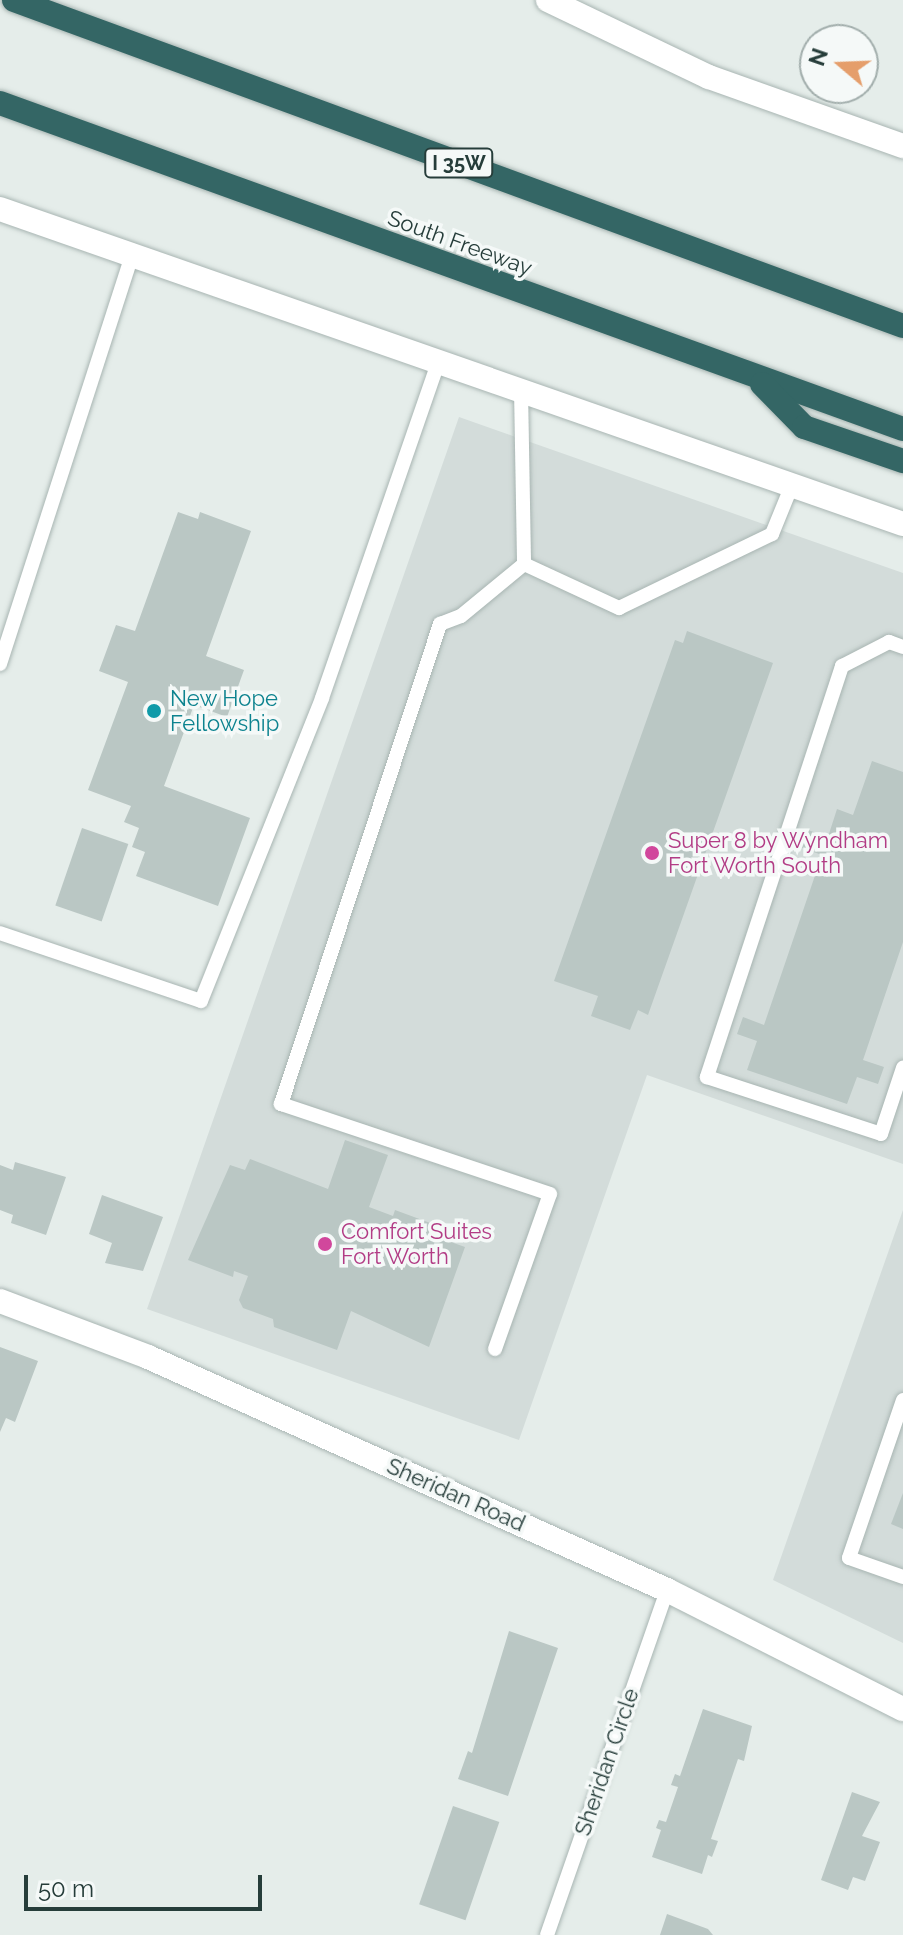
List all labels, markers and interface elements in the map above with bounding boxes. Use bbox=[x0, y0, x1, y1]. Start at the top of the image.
north arrow bbox=[799, 24, 879, 104]
text: N bbox=[803, 45, 833, 69]
road number: I 35W bbox=[423, 147, 495, 179]
street label: South Freeway bbox=[384, 205, 536, 281]
place label: New Hope Fellowship bbox=[170, 685, 279, 736]
marker: New Hope Fellowship bbox=[145, 702, 163, 720]
place label: Super 8 by Wyndham Fort Worth South bbox=[668, 827, 890, 878]
marker: Super 8 by Wyndham Fort Worth South bbox=[643, 844, 661, 862]
place label: Comfort Suites Fort Worth bbox=[341, 1218, 492, 1270]
marker: Comfort Suites Fort Worth bbox=[316, 1235, 334, 1253]
street label: Sheridan Road bbox=[383, 1453, 529, 1537]
street label: Sheridan Circle bbox=[569, 1685, 645, 1839]
scale bar bbox=[28, 1859, 266, 1909]
text: 50 m bbox=[38, 1874, 94, 1903]

